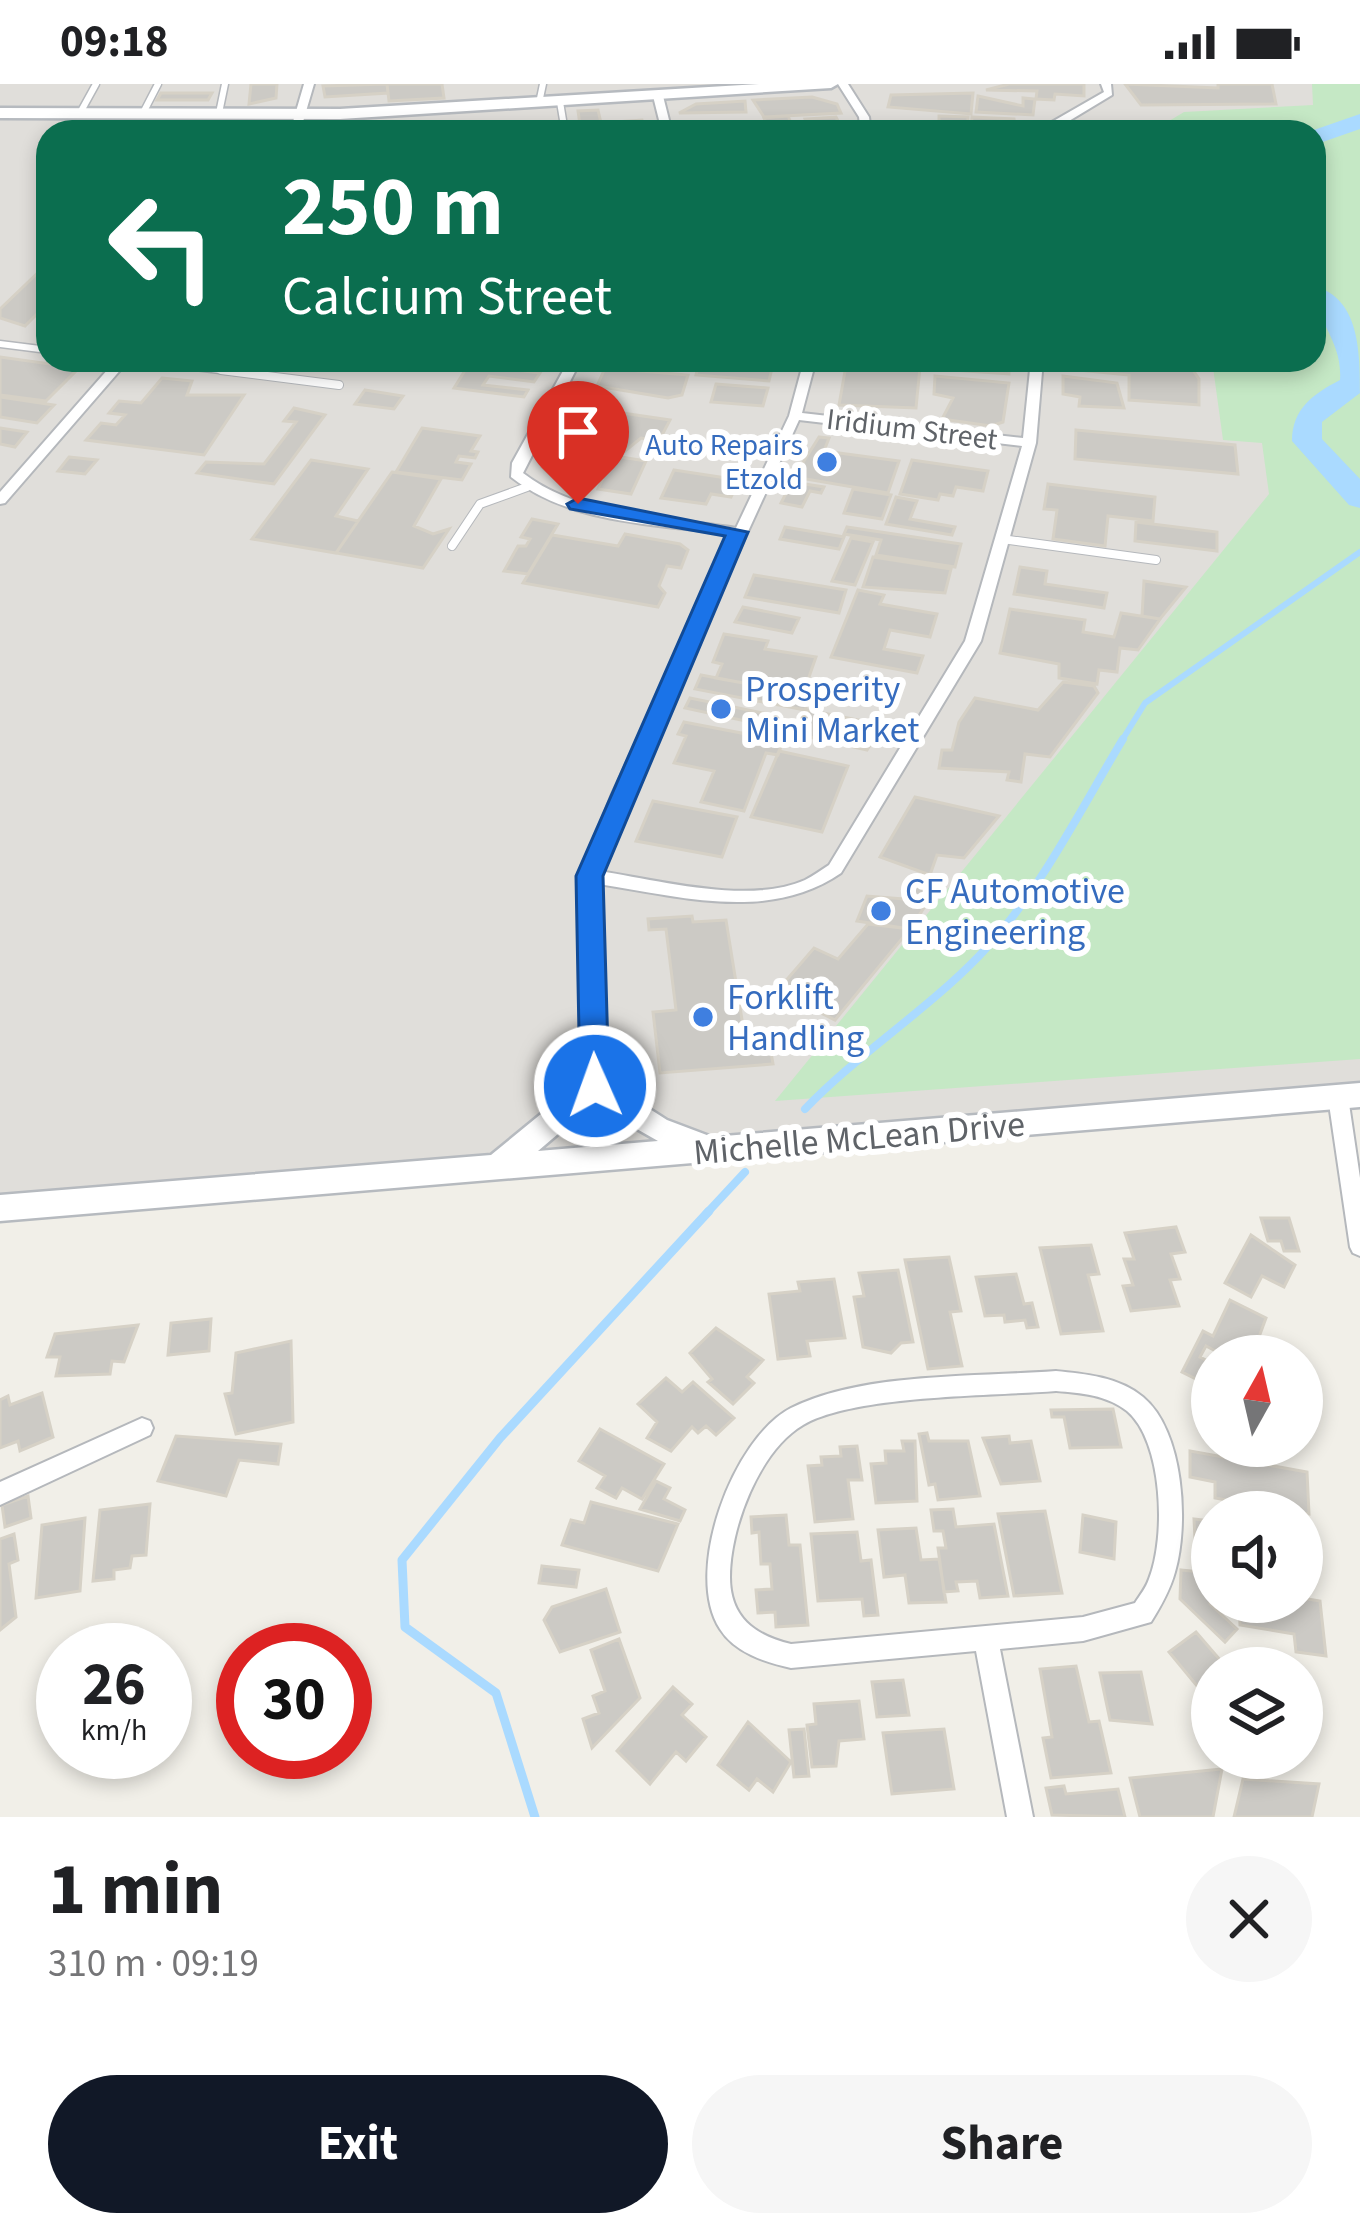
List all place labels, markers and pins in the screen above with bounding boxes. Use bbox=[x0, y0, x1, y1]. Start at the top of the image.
pin bbox=[527, 381, 629, 504]
place label: Auto Repairs Etzold bbox=[645, 424, 803, 501]
marker: Auto Repairs Etzold bbox=[814, 449, 840, 475]
place label: Prosperity Mini Market bbox=[745, 664, 919, 756]
marker: Prosperity Mini Market bbox=[708, 696, 734, 722]
place label: CF Automotive Engineering bbox=[905, 866, 1125, 958]
marker: CF Automotive Engineering bbox=[868, 898, 894, 924]
place label: Forklift Handling bbox=[727, 972, 864, 1064]
marker: Forklift Handling bbox=[690, 1004, 716, 1030]

